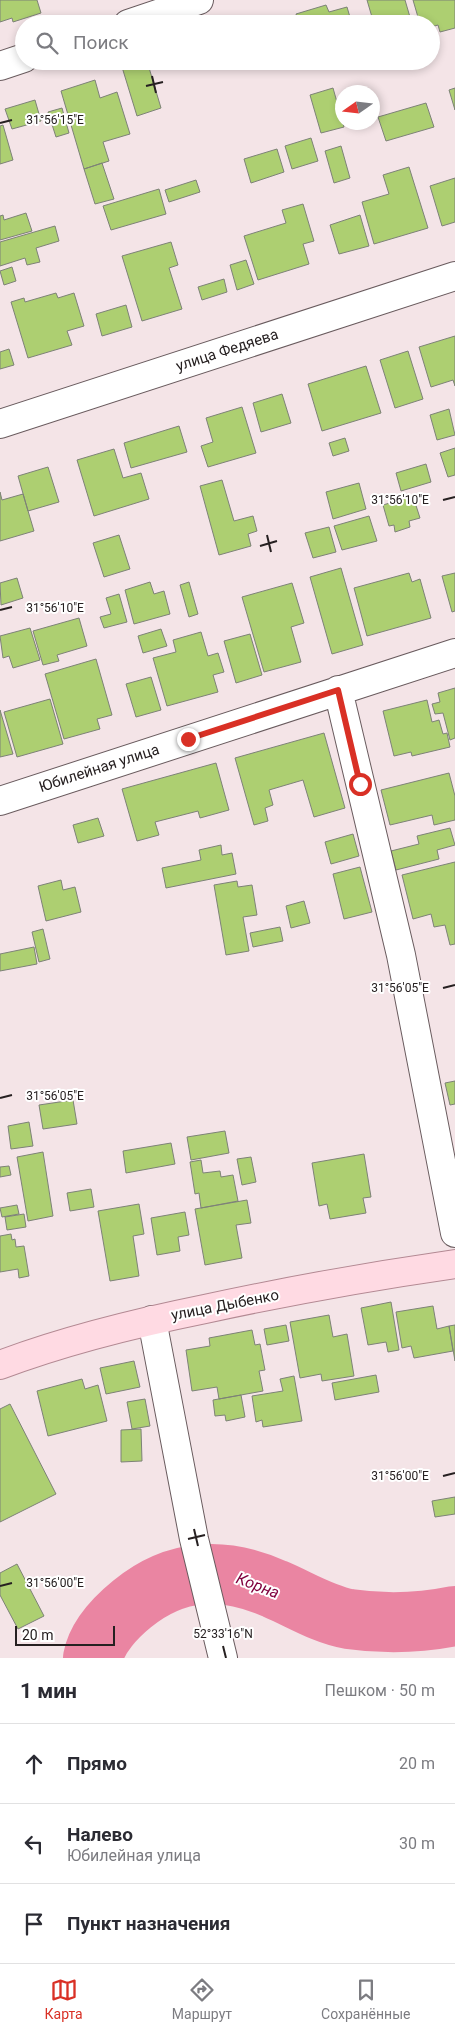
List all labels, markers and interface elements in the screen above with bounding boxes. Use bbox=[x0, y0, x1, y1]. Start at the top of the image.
search box bbox=[15, 15, 440, 70]
icon: search bbox=[33, 29, 61, 57]
text: Поиск bbox=[73, 31, 129, 54]
north arrow bbox=[335, 85, 380, 130]
text: 31°56'15"E bbox=[26, 113, 84, 127]
street label: улица Федяева bbox=[174, 325, 280, 375]
text: 31°56'10"E bbox=[371, 493, 429, 507]
text: 31°56'10"E bbox=[26, 601, 84, 615]
route end bbox=[177, 728, 200, 751]
street label: Юбилейная улица bbox=[37, 740, 161, 796]
route start bbox=[349, 773, 372, 796]
text: 31°56'05"E bbox=[371, 981, 429, 995]
text: 31°56'05"E bbox=[26, 1089, 84, 1103]
street label: улица Дыбенко bbox=[170, 1286, 280, 1324]
text: 31°56'00"E bbox=[371, 1469, 429, 1483]
water label: Корна bbox=[234, 1569, 282, 1602]
text: 31°56'00"E bbox=[26, 1576, 84, 1590]
scale bar bbox=[15, 1623, 115, 1646]
text: 20 m bbox=[22, 1627, 54, 1643]
text: 52°33'16"N bbox=[193, 1627, 253, 1641]
text: 1 мин bbox=[20, 1679, 77, 1703]
text: Пешком · 50 m bbox=[325, 1681, 435, 1700]
icon: ahead bbox=[20, 1750, 48, 1778]
text: Прямо bbox=[67, 1752, 127, 1775]
text: 20 m bbox=[399, 1754, 435, 1773]
text: Налево bbox=[67, 1823, 133, 1846]
icon: left bbox=[20, 1830, 48, 1858]
text: 30 m bbox=[399, 1834, 435, 1853]
text: Юбилейная улица bbox=[67, 1846, 201, 1865]
icon: arrive bbox=[20, 1910, 48, 1938]
text: Пункт назначения bbox=[67, 1912, 230, 1935]
tab: Карта bbox=[45, 1976, 83, 2022]
tab: Маршрут bbox=[172, 1976, 232, 2022]
tab: Сохранённые bbox=[321, 1976, 410, 2022]

